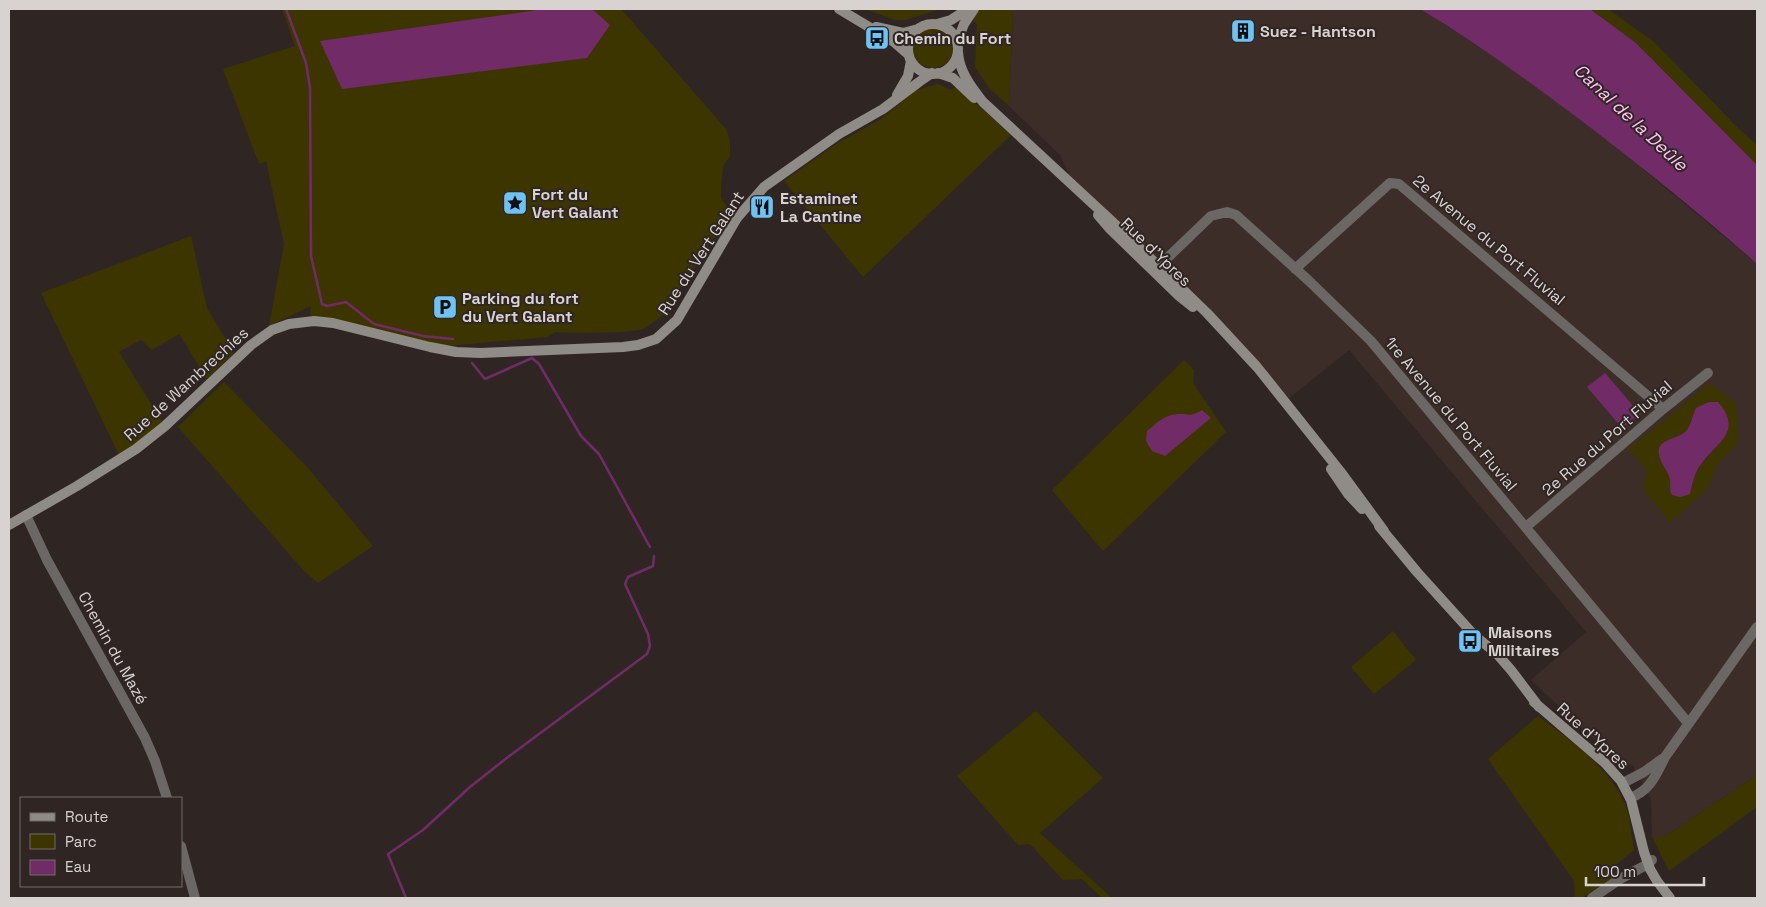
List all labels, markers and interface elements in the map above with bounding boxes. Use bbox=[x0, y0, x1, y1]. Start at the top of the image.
building icon: Suez - Hantson bbox=[1230, 18, 1256, 44]
place label: Suez - Hantson bbox=[1260, 21, 1376, 42]
bus stop icon: Chemin du Fort bbox=[864, 25, 890, 51]
place label: Chemin du Fort bbox=[894, 28, 1011, 49]
water label: Canal de la Deûle bbox=[1569, 58, 1694, 177]
street label: 2e Avenue du Port Fluvial bbox=[1408, 170, 1570, 310]
place label: Fort du Vert Galant bbox=[532, 184, 619, 223]
street label: Rue du Vert Galant bbox=[653, 187, 749, 319]
place label: Estaminet La Cantine bbox=[780, 188, 862, 227]
place icon: Fort du Vert Galant bbox=[502, 190, 528, 216]
restaurant icon: Estaminet La Cantine bbox=[749, 194, 775, 220]
street label: Rue d'Ypres bbox=[1116, 213, 1196, 291]
place label: Parking du fort du Vert Galant bbox=[462, 288, 579, 327]
parking icon: Parking du fort du Vert Galant bbox=[432, 294, 458, 320]
street label: Rue de Wambrechies bbox=[119, 322, 253, 446]
street label: 1re Avenue du Port Fluvial bbox=[1380, 332, 1522, 496]
street label: 2e Rue du Port Fluvial bbox=[1538, 376, 1676, 500]
street label: Chemin du Mazé bbox=[73, 588, 153, 708]
place label: Maisons Militaires bbox=[1488, 622, 1559, 661]
bus stop icon: Maisons Militaires bbox=[1457, 628, 1483, 654]
street label: Rue d'Ypres bbox=[1552, 698, 1634, 774]
legend bbox=[20, 797, 182, 887]
text: Route bbox=[65, 807, 109, 826]
text: Parc bbox=[65, 832, 97, 851]
scale bar bbox=[1586, 854, 1704, 886]
text: Eau bbox=[65, 857, 91, 876]
text: 100 m bbox=[1594, 862, 1636, 881]

